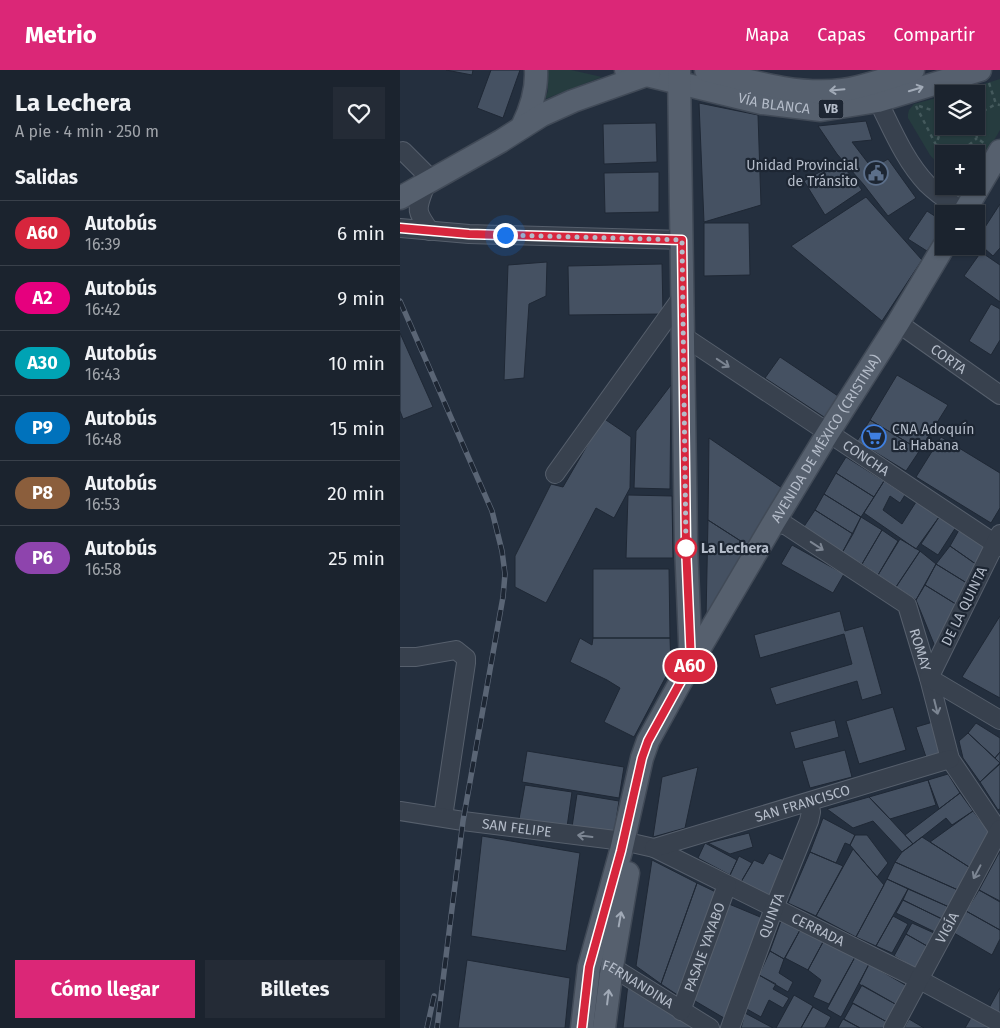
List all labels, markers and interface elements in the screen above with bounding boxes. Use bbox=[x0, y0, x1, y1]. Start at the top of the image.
text: Metrio bbox=[25, 21, 97, 49]
text: Mapa bbox=[745, 24, 789, 46]
text: Capas bbox=[817, 24, 866, 46]
text: Compartir bbox=[894, 24, 975, 46]
one-way arrow bbox=[908, 84, 924, 94]
map controls bbox=[935, 85, 985, 255]
button: layers bbox=[935, 85, 985, 135]
one-way arrow bbox=[829, 86, 845, 95]
button: heart bbox=[333, 87, 385, 139]
text: La Lechera bbox=[15, 89, 131, 117]
street label: VÍA BLANCA bbox=[736, 90, 811, 118]
road number: VB bbox=[818, 100, 844, 118]
text: A pie · 4 min · 250 m bbox=[15, 122, 159, 141]
button: + bbox=[935, 145, 985, 195]
place label: Unidad Provincial de Tránsito bbox=[746, 157, 858, 190]
public building icon: Unidad Provincial de Tránsito bbox=[863, 160, 889, 186]
text: Salidas bbox=[15, 166, 78, 189]
button: − bbox=[935, 205, 985, 255]
text: Autobús bbox=[85, 212, 157, 235]
text: A60 bbox=[27, 222, 58, 244]
text: 6 min bbox=[337, 222, 385, 245]
your location bbox=[493, 223, 518, 248]
text: 16:39 bbox=[85, 235, 121, 254]
text: Autobús bbox=[85, 277, 157, 300]
text: A2 bbox=[32, 287, 53, 309]
text: 9 min bbox=[337, 287, 385, 310]
text: 16:42 bbox=[85, 300, 120, 319]
street label: CORTA bbox=[927, 341, 970, 378]
text: Autobús bbox=[85, 342, 157, 365]
text: A30 bbox=[27, 352, 58, 374]
text: 10 min bbox=[328, 352, 385, 375]
street label: AVENIDA DE MÉXICO (CRISTINA) bbox=[768, 352, 885, 526]
one-way arrow bbox=[716, 358, 730, 368]
text: 16:43 bbox=[85, 365, 120, 384]
text: Autobús bbox=[85, 407, 157, 430]
text: P9 bbox=[32, 417, 53, 439]
text: 15 min bbox=[329, 417, 385, 440]
place label: CNA Adoquín La Habana bbox=[892, 421, 974, 454]
supermarket icon: CNA Adoquín La Habana bbox=[861, 424, 887, 450]
text: 16:48 bbox=[85, 430, 122, 449]
street label: CONCHA bbox=[839, 437, 892, 480]
text: Autobús bbox=[85, 472, 157, 495]
text: P8 bbox=[32, 482, 53, 504]
text: 20 min bbox=[327, 482, 385, 505]
text: 16:53 bbox=[85, 495, 120, 514]
text: Autobús bbox=[85, 537, 157, 560]
marker: La Lechera bbox=[675, 537, 697, 559]
place label: La Lechera bbox=[701, 540, 769, 557]
one-way arrow bbox=[809, 541, 823, 551]
text: P6 bbox=[32, 547, 53, 569]
text: 25 min bbox=[328, 547, 385, 570]
text: 16:58 bbox=[85, 560, 121, 579]
street label: DE LA QUINTA bbox=[938, 564, 991, 649]
street label: ROMAY bbox=[906, 626, 935, 674]
line badge: A60 bbox=[661, 650, 719, 682]
text: A60 bbox=[674, 655, 706, 677]
one-way arrow bbox=[932, 699, 942, 715]
street label: SAN FRANCISCO bbox=[753, 781, 852, 826]
street label: SAN FELIPE bbox=[481, 815, 553, 841]
one-way arrow bbox=[578, 831, 594, 841]
one-way arrow bbox=[972, 864, 982, 879]
street label: QUINTA bbox=[756, 890, 788, 941]
street label: PASAJE YAYABO bbox=[681, 900, 729, 994]
street label: VIGÍA bbox=[932, 909, 963, 946]
street label: CERRADA bbox=[788, 910, 847, 950]
one-way arrow bbox=[616, 911, 626, 927]
street label: FERNANDINA bbox=[600, 957, 676, 1012]
button: Cómo llegar bbox=[15, 960, 195, 1018]
button: Billetes bbox=[205, 960, 385, 1018]
one-way arrow bbox=[603, 990, 613, 1006]

